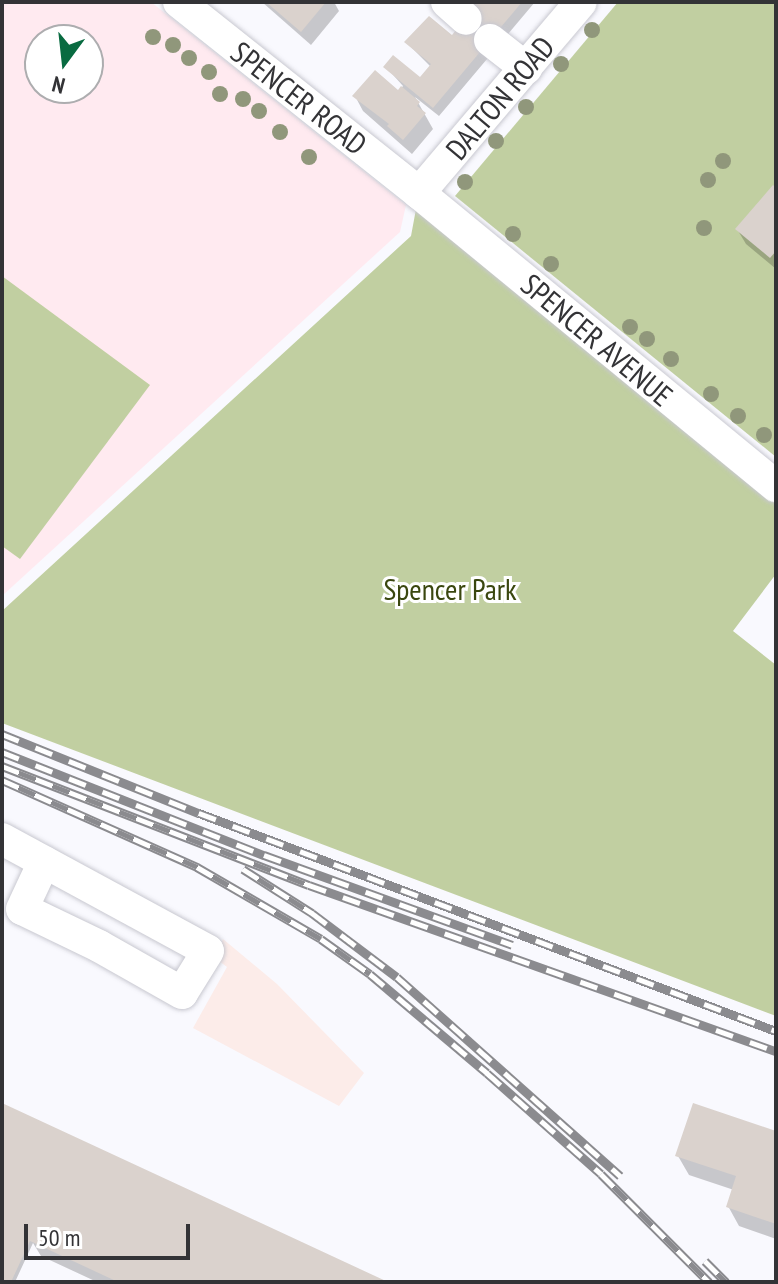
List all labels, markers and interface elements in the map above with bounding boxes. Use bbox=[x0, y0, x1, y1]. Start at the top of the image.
north arrow bbox=[24, 24, 104, 104]
street label: DALTON ROAD bbox=[438, 29, 562, 167]
street label: SPENCER ROAD bbox=[224, 34, 374, 162]
text: N bbox=[49, 70, 68, 100]
street label: SPENCER AVENUE bbox=[514, 266, 680, 414]
park label: Spencer Park bbox=[383, 571, 517, 607]
scale bar bbox=[28, 1208, 194, 1258]
text: 50 m bbox=[38, 1222, 80, 1253]

